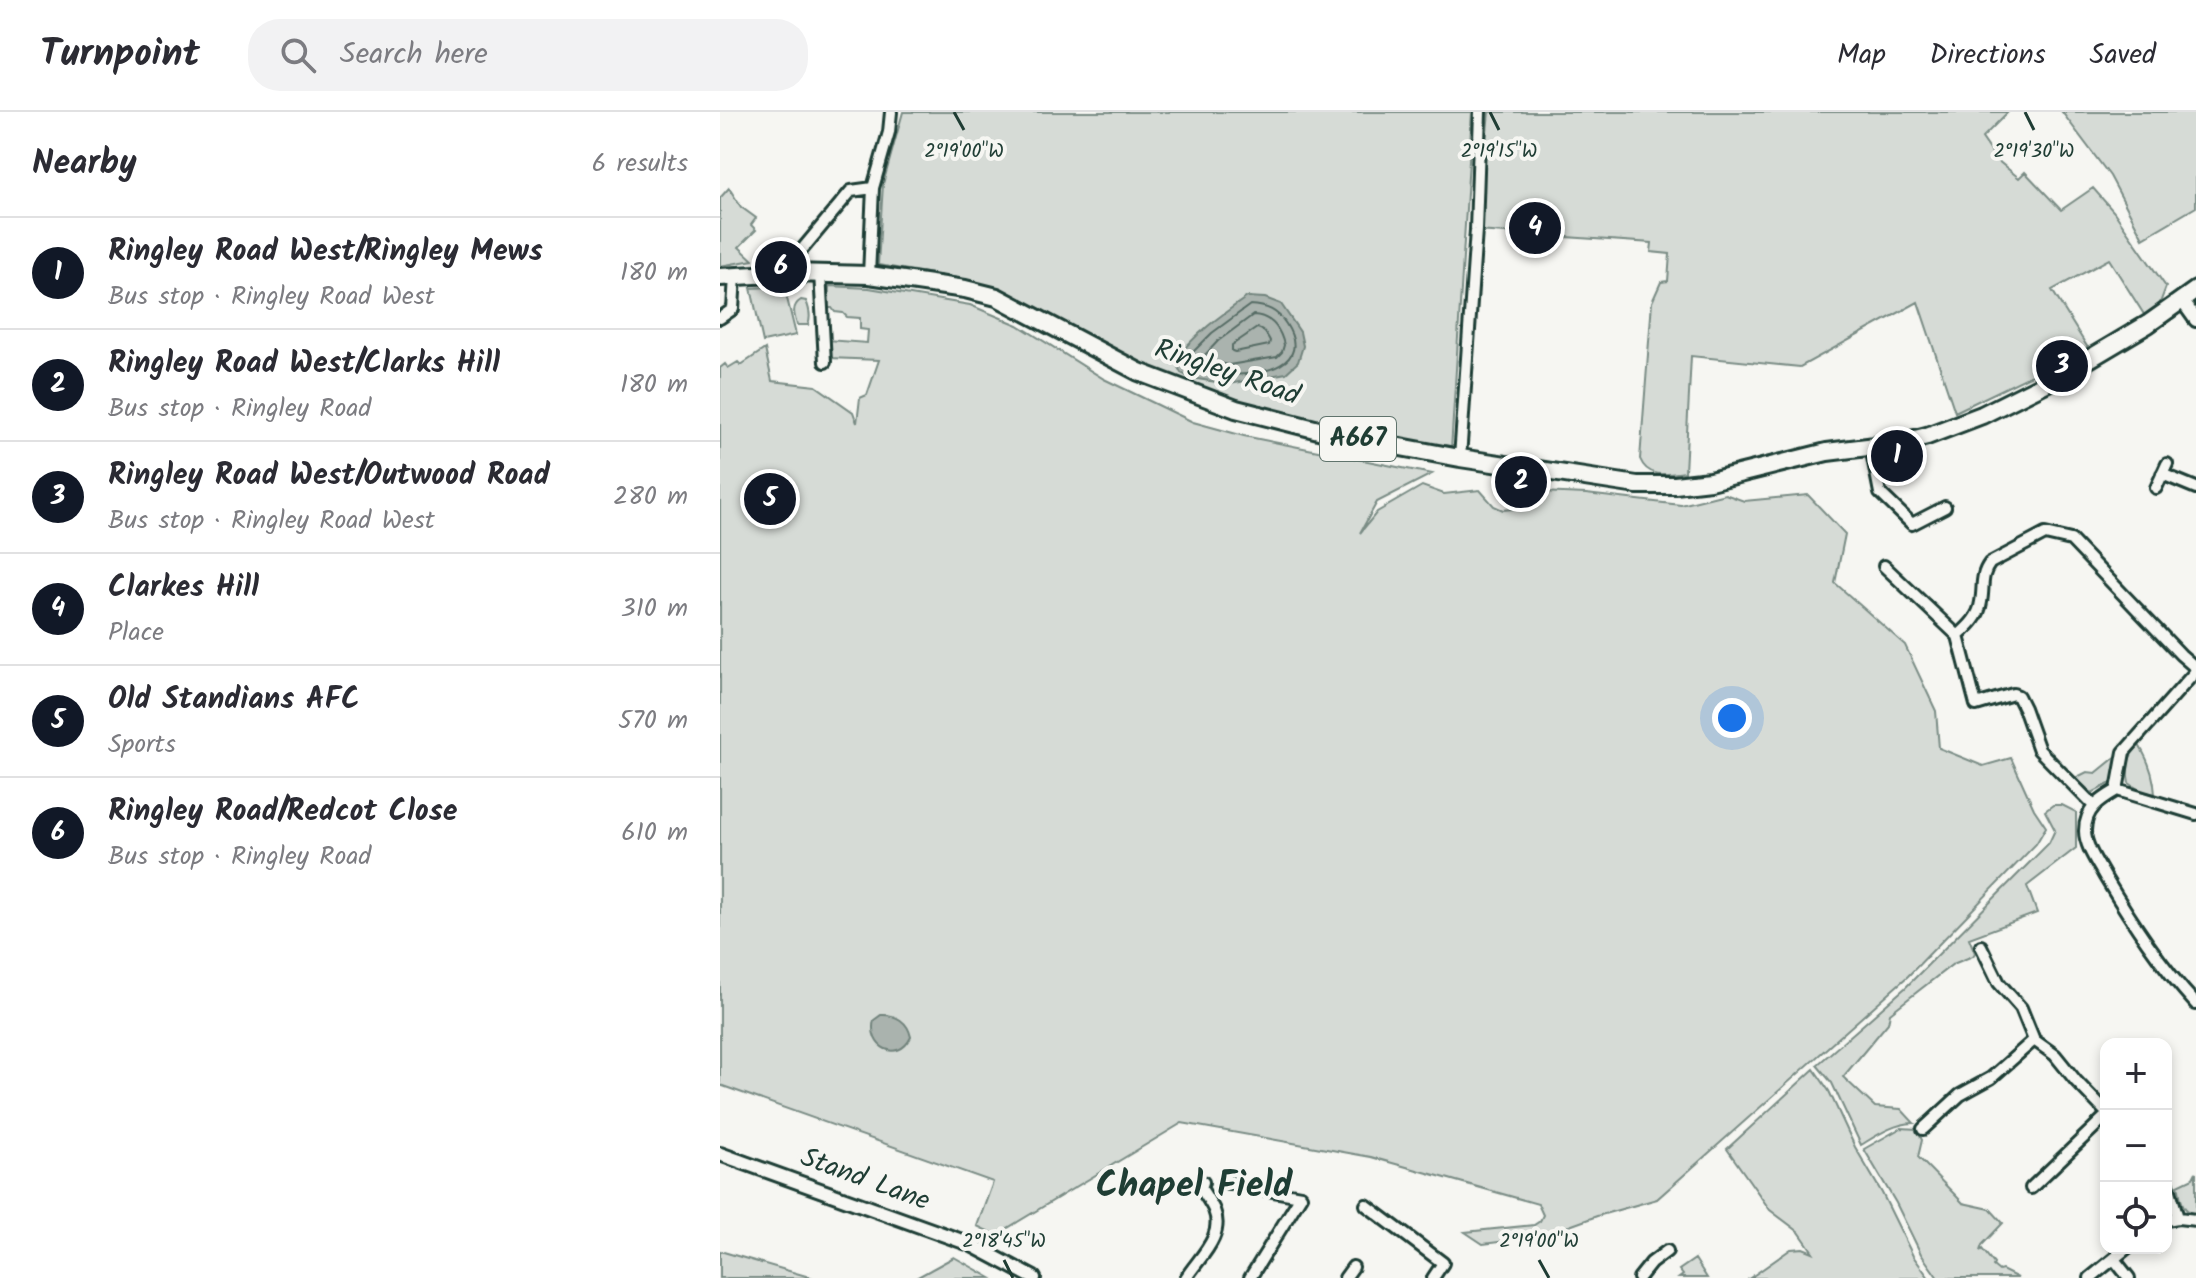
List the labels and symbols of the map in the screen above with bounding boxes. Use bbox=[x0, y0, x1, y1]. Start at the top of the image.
text: 2°19'00"W bbox=[924, 136, 1004, 168]
text: 2°19'15"W bbox=[1461, 136, 1537, 168]
text: 2°19'30"W bbox=[1993, 136, 2075, 168]
pin: 4 bbox=[1509, 198, 1561, 258]
pin: 6 bbox=[755, 237, 807, 297]
street label: Ringley Road bbox=[1148, 327, 1307, 419]
pin: 3 bbox=[2036, 336, 2088, 396]
road number: A667 bbox=[1320, 417, 1396, 461]
pin: 1 bbox=[1871, 426, 1923, 486]
pin: 2 bbox=[1495, 452, 1547, 512]
pin: 5 bbox=[744, 469, 796, 529]
your location bbox=[1712, 698, 1752, 738]
street label: Stand Lane bbox=[794, 1136, 936, 1224]
district label: Chapel Field bbox=[1096, 1158, 1293, 1215]
text: 2°18'45"W bbox=[962, 1226, 1046, 1258]
text: 2°19'00"W bbox=[1499, 1226, 1579, 1258]

